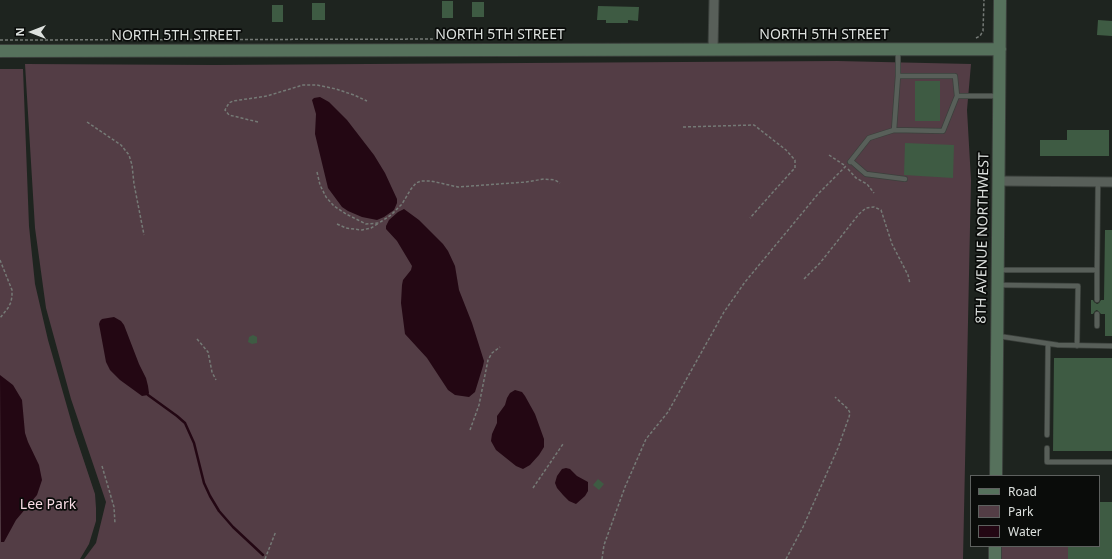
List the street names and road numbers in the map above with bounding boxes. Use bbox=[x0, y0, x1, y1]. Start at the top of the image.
street label: NORTH 5TH STREET bbox=[435, 27, 565, 43]
street label: NORTH 5TH STREET bbox=[759, 27, 889, 43]
street label: NORTH 5TH STREET bbox=[111, 28, 241, 44]
street label: 8TH AVENUE NORTHWEST bbox=[973, 152, 993, 324]

